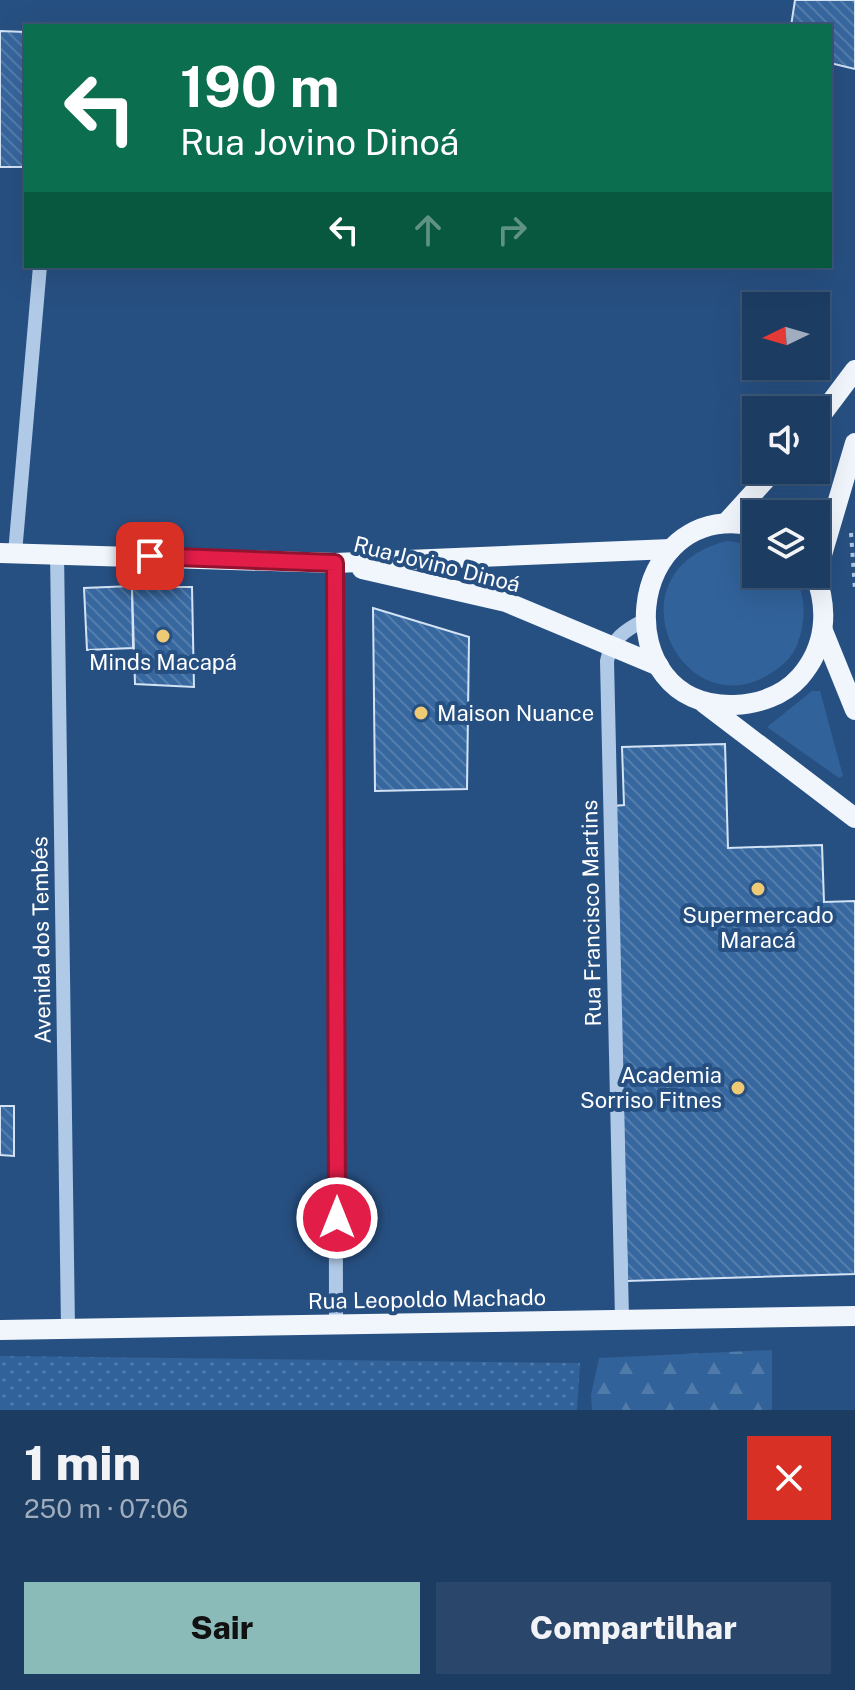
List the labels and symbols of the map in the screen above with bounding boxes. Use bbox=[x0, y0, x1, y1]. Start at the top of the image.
north arrow bbox=[742, 292, 830, 380]
pin bbox=[116, 522, 184, 590]
street label: Rua Jovino Dinoá bbox=[351, 531, 523, 597]
marker: Minds Macapá bbox=[154, 627, 172, 645]
place label: Minds Macapá bbox=[89, 649, 237, 675]
place label: Maison Nuance bbox=[437, 700, 594, 726]
marker: Maison Nuance bbox=[412, 704, 430, 722]
street label: Rua Francisco Martins bbox=[576, 799, 606, 1027]
street label: Avenida dos Tembés bbox=[26, 836, 56, 1044]
marker: Supermercado Maracá bbox=[749, 880, 767, 898]
place label: Supermercado Maracá bbox=[682, 902, 834, 953]
place label: Academia Sorriso Fitnes bbox=[580, 1062, 722, 1113]
marker: Academia Sorriso Fitnes bbox=[729, 1079, 747, 1097]
position arrow bbox=[295, 1176, 379, 1260]
street label: Rua Leopoldo Machado bbox=[308, 1284, 546, 1314]

